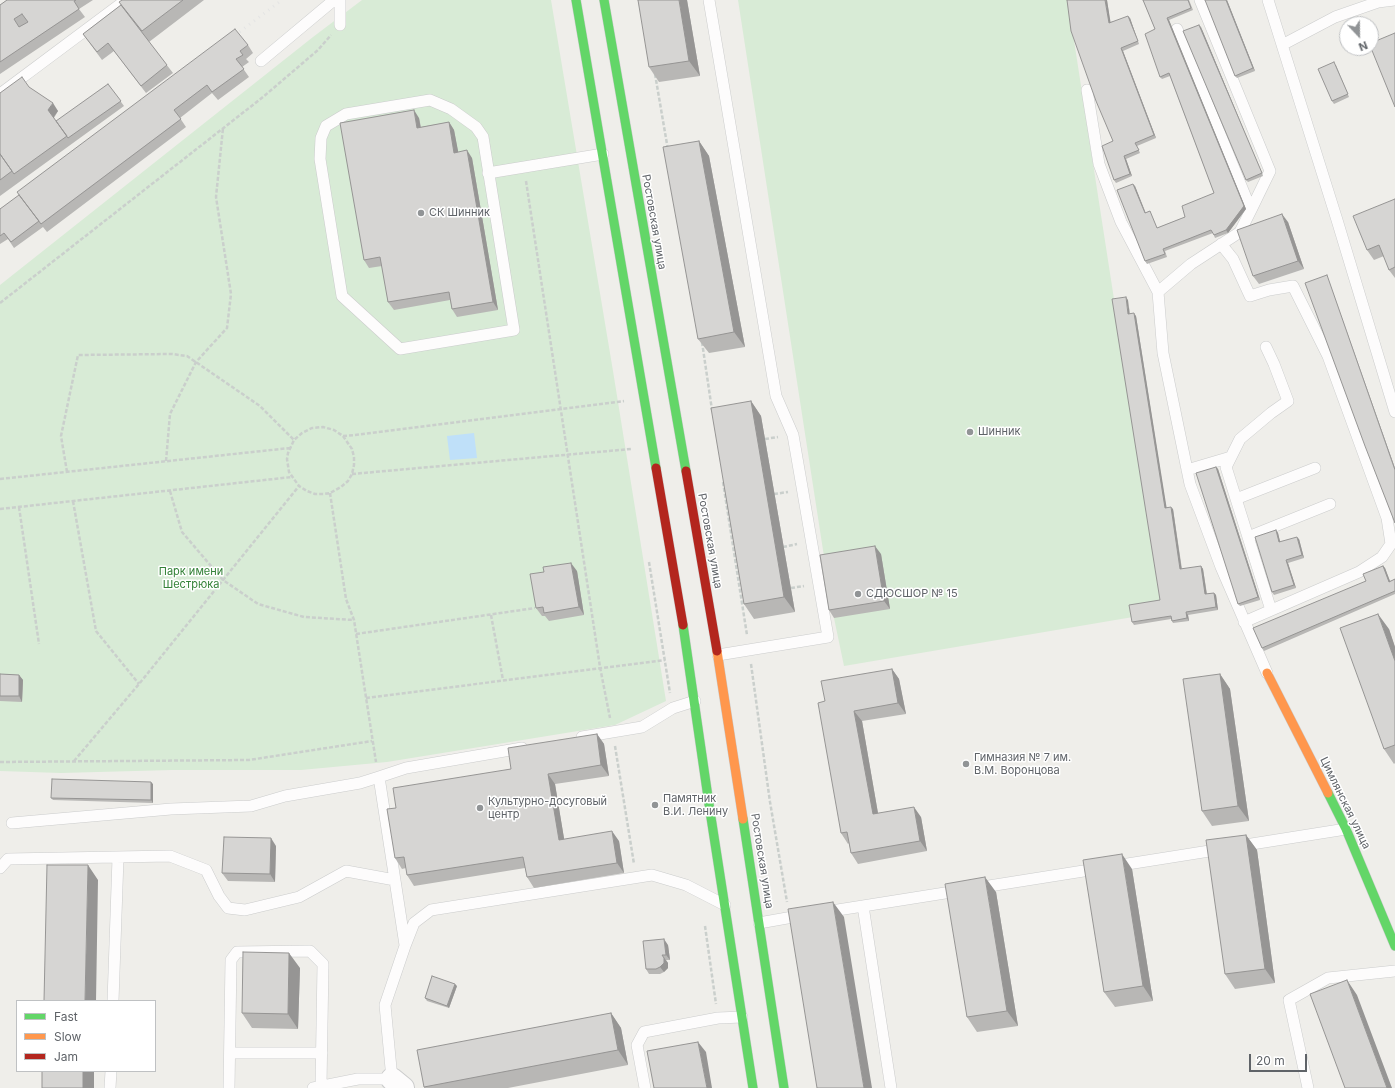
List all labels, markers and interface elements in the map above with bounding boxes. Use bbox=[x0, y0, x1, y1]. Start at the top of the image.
north arrow bbox=[1339, 16, 1379, 56]
text: N bbox=[1357, 38, 1370, 54]
street label: Ростовская улица bbox=[639, 173, 669, 271]
place label: СК Шинник bbox=[429, 206, 490, 220]
marker: СК Шинник bbox=[416, 208, 426, 218]
place label: Шинник bbox=[978, 425, 1021, 439]
marker: Шинник bbox=[965, 427, 975, 437]
street label: Ростовская улица bbox=[695, 492, 725, 590]
park label: Парк имени Шестрюка bbox=[159, 565, 223, 591]
place label: СДЮСШОР № 15 bbox=[866, 587, 958, 601]
marker: СДЮСШОР № 15 bbox=[853, 589, 863, 599]
place label: Гимназия № 7 им. В.М. Воронцова bbox=[974, 751, 1071, 777]
street label: Цимлянская улица bbox=[1317, 755, 1373, 851]
marker: Гимназия № 7 им. В.М. Воронцова bbox=[961, 759, 971, 769]
place label: Памятник В.И. Ленину bbox=[663, 792, 728, 818]
place label: Культурно-досуговый центр bbox=[488, 795, 607, 821]
marker: Памятник В.И. Ленину bbox=[650, 800, 660, 810]
marker: Культурно-досуговый центр bbox=[475, 803, 485, 813]
street label: Ростовская улица bbox=[748, 812, 776, 910]
legend bbox=[16, 1000, 156, 1072]
text: Fast bbox=[54, 1009, 78, 1024]
text: Slow bbox=[54, 1029, 81, 1044]
scale bar bbox=[1251, 1046, 1309, 1072]
text: Jam bbox=[54, 1049, 78, 1064]
text: 20 m bbox=[1256, 1053, 1285, 1068]

